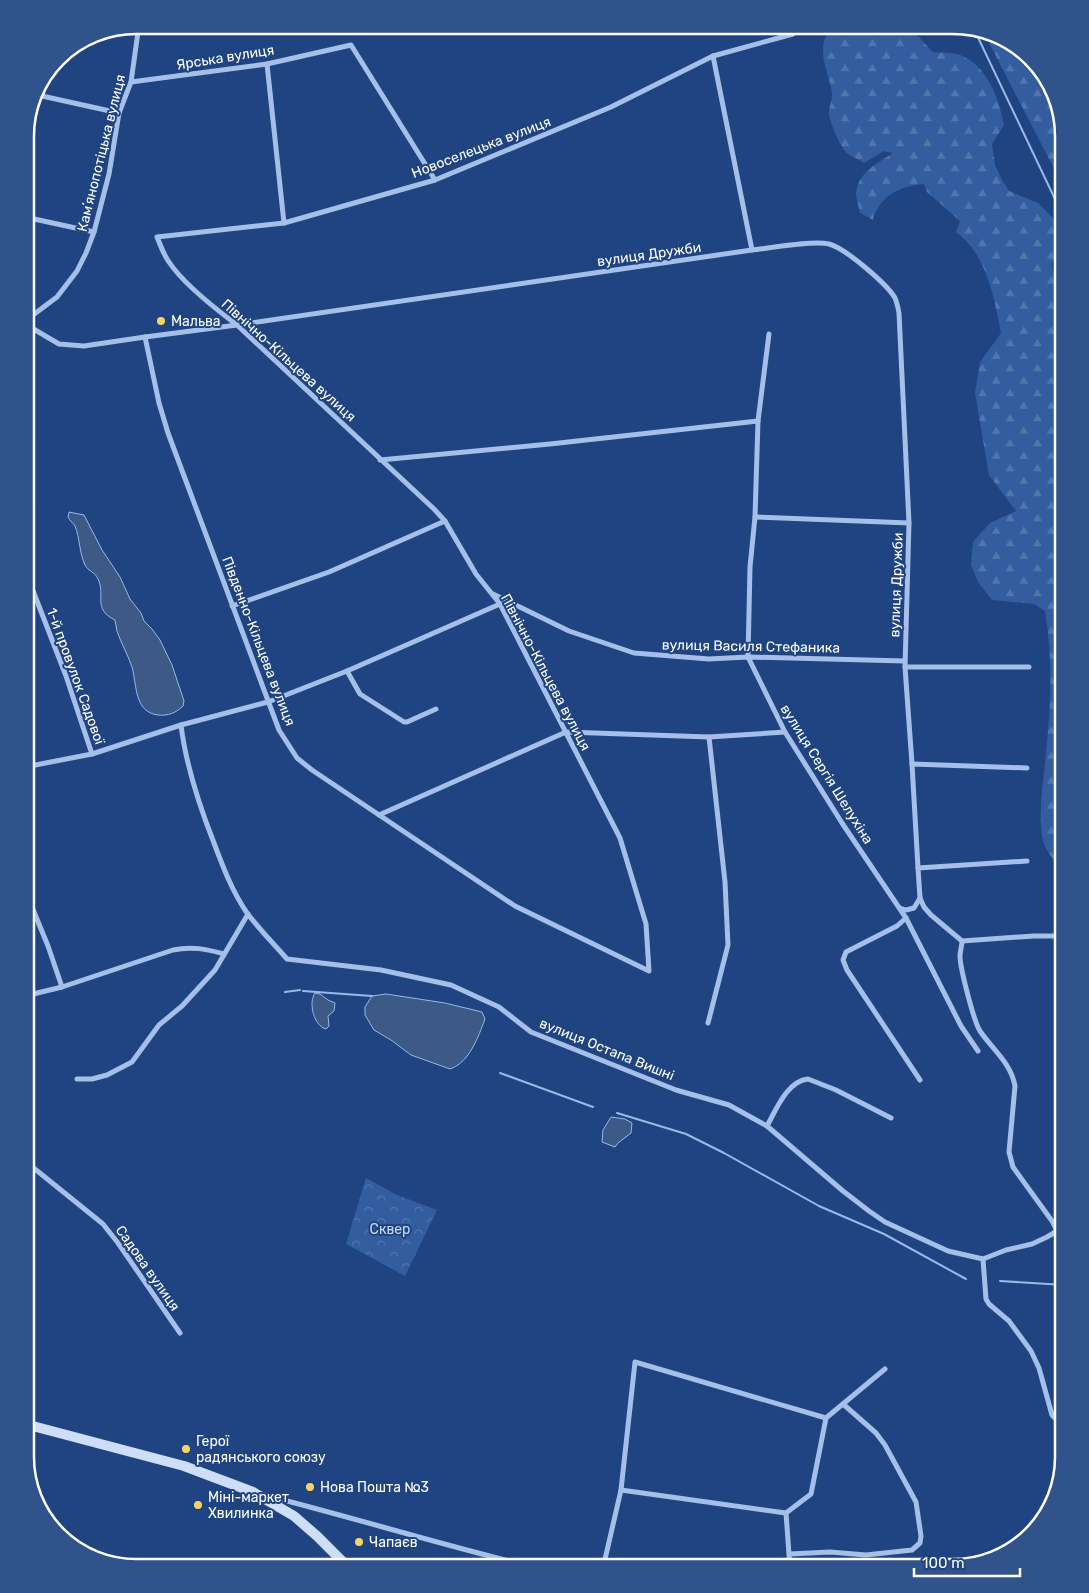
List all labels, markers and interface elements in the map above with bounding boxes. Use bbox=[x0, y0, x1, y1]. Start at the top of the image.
street label: Ярська вулиця bbox=[175, 41, 275, 74]
street label: Камʼянопотіцька вулиця bbox=[74, 73, 129, 233]
street label: Новоселецька вулиця bbox=[409, 113, 553, 182]
street label: вулиця Дружби bbox=[596, 239, 702, 270]
street label: Північно-Кільцева вулиця bbox=[218, 295, 359, 425]
place label: Мальва bbox=[171, 313, 221, 330]
marker: Мальва bbox=[155, 315, 167, 327]
street label: вулиця Дружби bbox=[886, 532, 907, 638]
street label: Південно-Кільцева вулиця bbox=[218, 554, 299, 728]
street label: Північно-Кільцева вулиця bbox=[497, 591, 594, 754]
street label: 1-й провулок Садової bbox=[43, 605, 108, 747]
street label: вулиця Василя Стефаника bbox=[662, 636, 840, 657]
street label: вулиця Сергія Шелухіна bbox=[777, 701, 877, 847]
street label: вулиця Остапа Вишні bbox=[537, 1015, 677, 1084]
park label: Сквер bbox=[370, 1221, 410, 1238]
street label: Садова вулиця bbox=[112, 1222, 183, 1314]
place label: Герої радянського союзу bbox=[196, 1433, 326, 1466]
marker: Герої радянського союзу bbox=[180, 1443, 192, 1455]
place label: Нова Пошта №3 bbox=[320, 1479, 429, 1496]
marker: Нова Пошта №3 bbox=[304, 1481, 316, 1493]
place label: Міні-маркет Хвилинка bbox=[208, 1489, 289, 1522]
marker: Міні-маркет Хвилинка bbox=[192, 1499, 204, 1511]
place label: Чапаєв bbox=[369, 1534, 418, 1551]
marker: Чапаєв bbox=[353, 1536, 365, 1548]
scale bar bbox=[914, 1546, 1020, 1578]
text: 100 m bbox=[922, 1554, 964, 1572]

